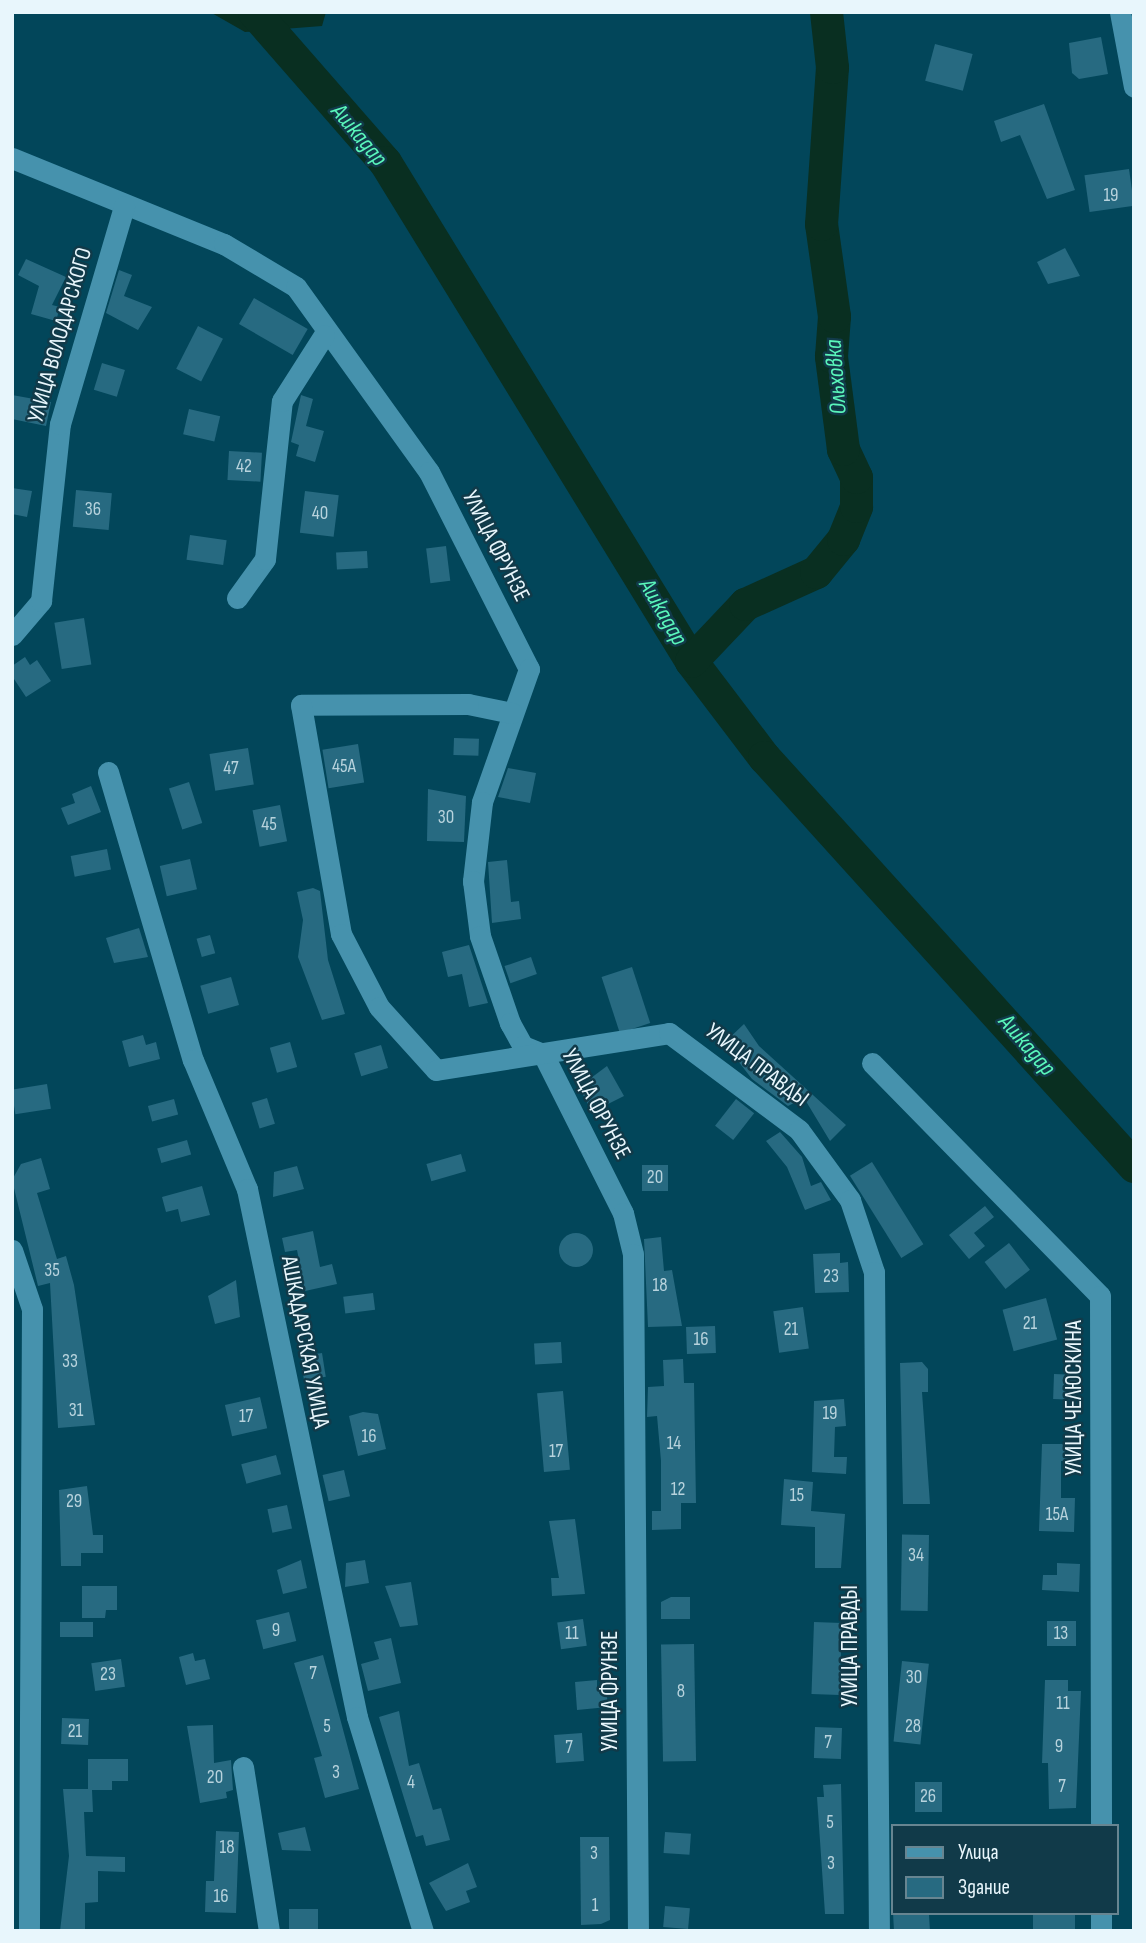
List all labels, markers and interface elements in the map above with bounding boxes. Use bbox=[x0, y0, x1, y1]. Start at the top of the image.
water label: Ашкадар bbox=[325, 98, 393, 172]
house number: 19 bbox=[1103, 185, 1119, 207]
street label: УЛИЦА ВОЛОДАРСКОГО bbox=[22, 244, 98, 426]
water label: Ольховка bbox=[819, 339, 853, 415]
house number: 42 bbox=[236, 456, 252, 478]
street label: УЛИЦА ФРУНЗЕ bbox=[456, 486, 536, 606]
house number: 36 bbox=[85, 499, 101, 521]
house number: 40 bbox=[312, 503, 328, 525]
water label: Ашкадар bbox=[632, 573, 694, 651]
house number: 45А bbox=[332, 756, 356, 778]
house number: 47 bbox=[223, 758, 239, 780]
house number: 30 bbox=[438, 807, 454, 829]
house number: 45 bbox=[261, 814, 277, 836]
water label: Ашкадар bbox=[992, 1008, 1062, 1082]
street label: УЛИЦА ПРАВДЫ bbox=[700, 1017, 814, 1113]
street label: УЛИЦА ФРУНЗЕ bbox=[555, 1044, 637, 1164]
house number: 20 bbox=[647, 1167, 663, 1189]
street label: АШКАДАРСКАЯ УЛИЦА bbox=[275, 1253, 335, 1431]
house number: 35 bbox=[44, 1260, 60, 1282]
house number: 23 bbox=[823, 1266, 839, 1288]
house number: 18 bbox=[653, 1275, 667, 1297]
house number: 21 bbox=[1023, 1313, 1037, 1335]
house number: 21 bbox=[784, 1319, 798, 1341]
street label: УЛИЦА ЧЕЛЮСКИНА bbox=[1060, 1320, 1088, 1476]
house number: 16 bbox=[694, 1329, 708, 1351]
house number: 33 bbox=[62, 1351, 78, 1373]
house number: 31 bbox=[69, 1400, 83, 1422]
house number: 19 bbox=[822, 1403, 838, 1425]
house number: 17 bbox=[239, 1406, 253, 1428]
house number: 16 bbox=[362, 1426, 376, 1448]
house number: 14 bbox=[667, 1433, 681, 1455]
house number: 17 bbox=[549, 1441, 563, 1463]
house number: 12 bbox=[671, 1479, 685, 1501]
house number: 15 bbox=[790, 1485, 804, 1507]
house number: 29 bbox=[66, 1491, 82, 1513]
house number: 15А bbox=[1046, 1504, 1068, 1526]
house number: 34 bbox=[908, 1545, 924, 1567]
street label: УЛИЦА ПРАВДЫ bbox=[836, 1585, 864, 1707]
house number: 9 bbox=[272, 1620, 280, 1642]
house number: 11 bbox=[565, 1623, 579, 1645]
house number: 13 bbox=[1054, 1623, 1068, 1645]
street label: УЛИЦА ФРУНЗЕ bbox=[596, 1631, 624, 1751]
house number: 7 bbox=[309, 1663, 317, 1685]
house number: 23 bbox=[100, 1664, 116, 1686]
house number: 30 bbox=[906, 1667, 922, 1689]
house number: 8 bbox=[677, 1681, 685, 1703]
house number: 11 bbox=[1056, 1693, 1070, 1715]
house number: 5 bbox=[323, 1716, 331, 1738]
house number: 28 bbox=[905, 1716, 921, 1738]
house number: 21 bbox=[68, 1721, 82, 1743]
house number: 7 bbox=[824, 1732, 832, 1754]
house number: 9 bbox=[1055, 1736, 1063, 1758]
house number: 7 bbox=[565, 1737, 573, 1759]
house number: 3 bbox=[332, 1762, 340, 1784]
house number: 20 bbox=[207, 1767, 223, 1789]
house number: 4 bbox=[407, 1772, 415, 1794]
house number: 7 bbox=[1058, 1776, 1066, 1798]
house number: 26 bbox=[920, 1786, 936, 1808]
house number: 5 bbox=[826, 1812, 834, 1834]
legend bbox=[890, 1824, 1118, 1915]
house number: 18 bbox=[220, 1837, 234, 1859]
text: Улица bbox=[958, 1840, 999, 1865]
house number: 3 bbox=[590, 1843, 598, 1865]
house number: 3 bbox=[827, 1853, 835, 1875]
text: Здание bbox=[958, 1875, 1010, 1900]
house number: 16 bbox=[214, 1886, 228, 1908]
house number: 1 bbox=[592, 1895, 598, 1917]

